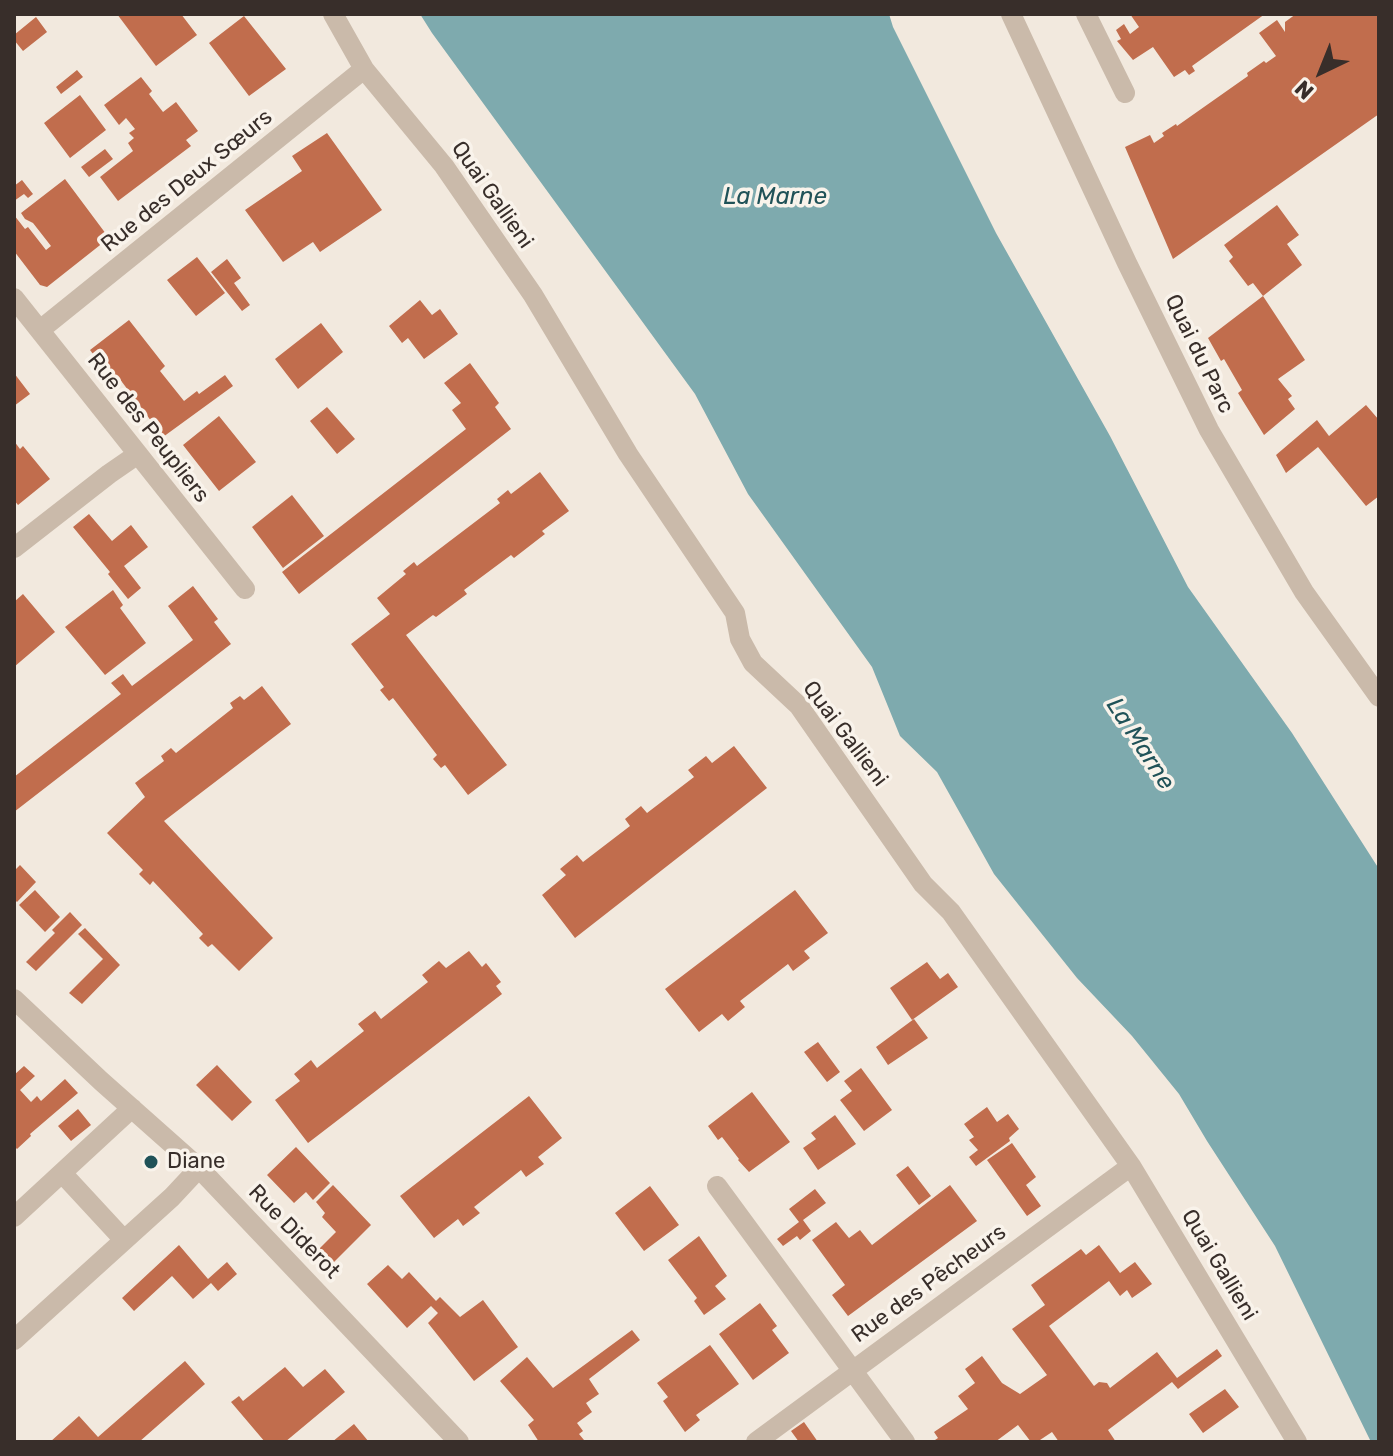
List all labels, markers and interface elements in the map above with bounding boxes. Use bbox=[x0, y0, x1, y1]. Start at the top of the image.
north arrow bbox=[1281, 32, 1361, 112]
text: N bbox=[1289, 75, 1319, 105]
street label: Rue des Deux Sœurs bbox=[96, 104, 278, 258]
street label: Quai Gallieni bbox=[445, 136, 539, 254]
water label: La Marne bbox=[723, 183, 827, 211]
street label: Quai du Parc bbox=[1159, 290, 1239, 418]
street label: Rue des Peupliers bbox=[81, 348, 215, 508]
street label: Quai Gallieni bbox=[797, 676, 893, 792]
water label: La Marne bbox=[1100, 693, 1180, 795]
place label: Diane bbox=[167, 1149, 225, 1175]
marker: Diane bbox=[142, 1153, 160, 1171]
street label: Rue Diderot bbox=[243, 1179, 345, 1285]
street label: Quai Gallieni bbox=[1175, 1205, 1263, 1325]
street label: Rue des Pêcheurs bbox=[847, 1219, 1011, 1349]

